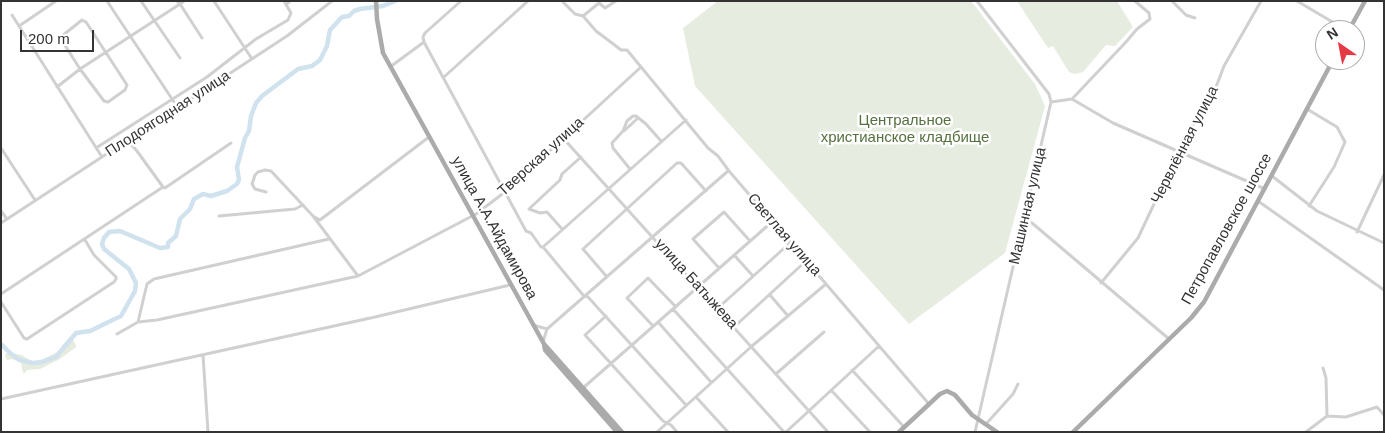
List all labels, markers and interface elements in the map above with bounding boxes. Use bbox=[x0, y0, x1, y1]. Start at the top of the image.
scale bar bbox=[22, 20, 96, 52]
north arrow bbox=[1315, 20, 1365, 70]
text: N bbox=[1324, 24, 1341, 43]
text: 200 m bbox=[28, 30, 70, 47]
street label: Плодоягодная улица bbox=[102, 67, 234, 161]
street label: Червлённая улица bbox=[1148, 83, 1222, 207]
park label: Центральное христианское кладбище bbox=[821, 112, 989, 147]
street label: Тверская улица bbox=[494, 114, 588, 200]
street label: Машинная улица bbox=[1006, 146, 1050, 266]
street label: Петропавловское шоссе bbox=[1178, 150, 1276, 308]
street label: улица А.А.Айдамирова bbox=[447, 153, 541, 303]
street label: Светлая улица bbox=[743, 190, 825, 280]
street label: улица Батыжева bbox=[651, 235, 741, 333]

